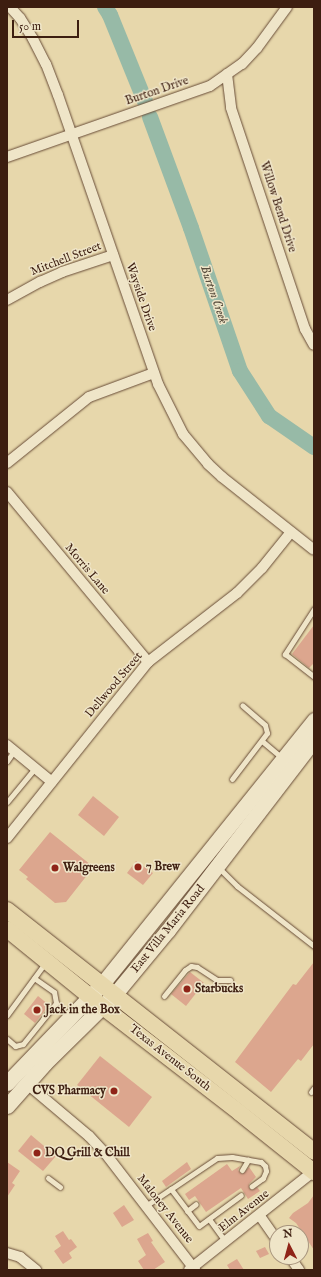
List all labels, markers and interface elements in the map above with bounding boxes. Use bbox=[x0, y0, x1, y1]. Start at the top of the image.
scale bar bbox=[14, 12, 81, 38]
text: 50 m bbox=[19, 19, 41, 34]
street label: Burton Drive bbox=[123, 73, 191, 109]
street label: Willow Bend Drive bbox=[257, 160, 299, 254]
street label: Mitchell Street bbox=[29, 239, 103, 279]
street label: Wayside Drive bbox=[123, 261, 159, 333]
water label: Burton Creek bbox=[196, 264, 230, 326]
street label: Morris Lane bbox=[62, 541, 112, 597]
street label: Dellwood Street bbox=[82, 649, 146, 721]
place label: 7 Brew bbox=[146, 860, 180, 874]
place label: Walgreens bbox=[63, 861, 115, 875]
marker: 7 Brew bbox=[133, 862, 143, 872]
marker: Walgreens bbox=[50, 863, 60, 873]
street label: East Villa Maria Road bbox=[128, 882, 208, 976]
place label: Starbucks bbox=[195, 982, 243, 996]
marker: Starbucks bbox=[182, 984, 192, 994]
place label: Jack in the Box bbox=[45, 1003, 120, 1017]
marker: Jack in the Box bbox=[32, 1005, 42, 1015]
street label: Texas Avenue South bbox=[126, 1022, 214, 1094]
place label: CVS Pharmacy bbox=[32, 1084, 106, 1098]
marker: CVS Pharmacy bbox=[109, 1086, 119, 1096]
place label: DQ Grill & Chill bbox=[45, 1146, 130, 1160]
marker: DQ Grill & Chill bbox=[32, 1148, 42, 1158]
street label: Maloney Avenue bbox=[134, 1172, 196, 1246]
street label: Elm Avenue bbox=[216, 1187, 272, 1235]
north arrow bbox=[269, 1225, 309, 1265]
text: N bbox=[282, 1227, 293, 1242]

